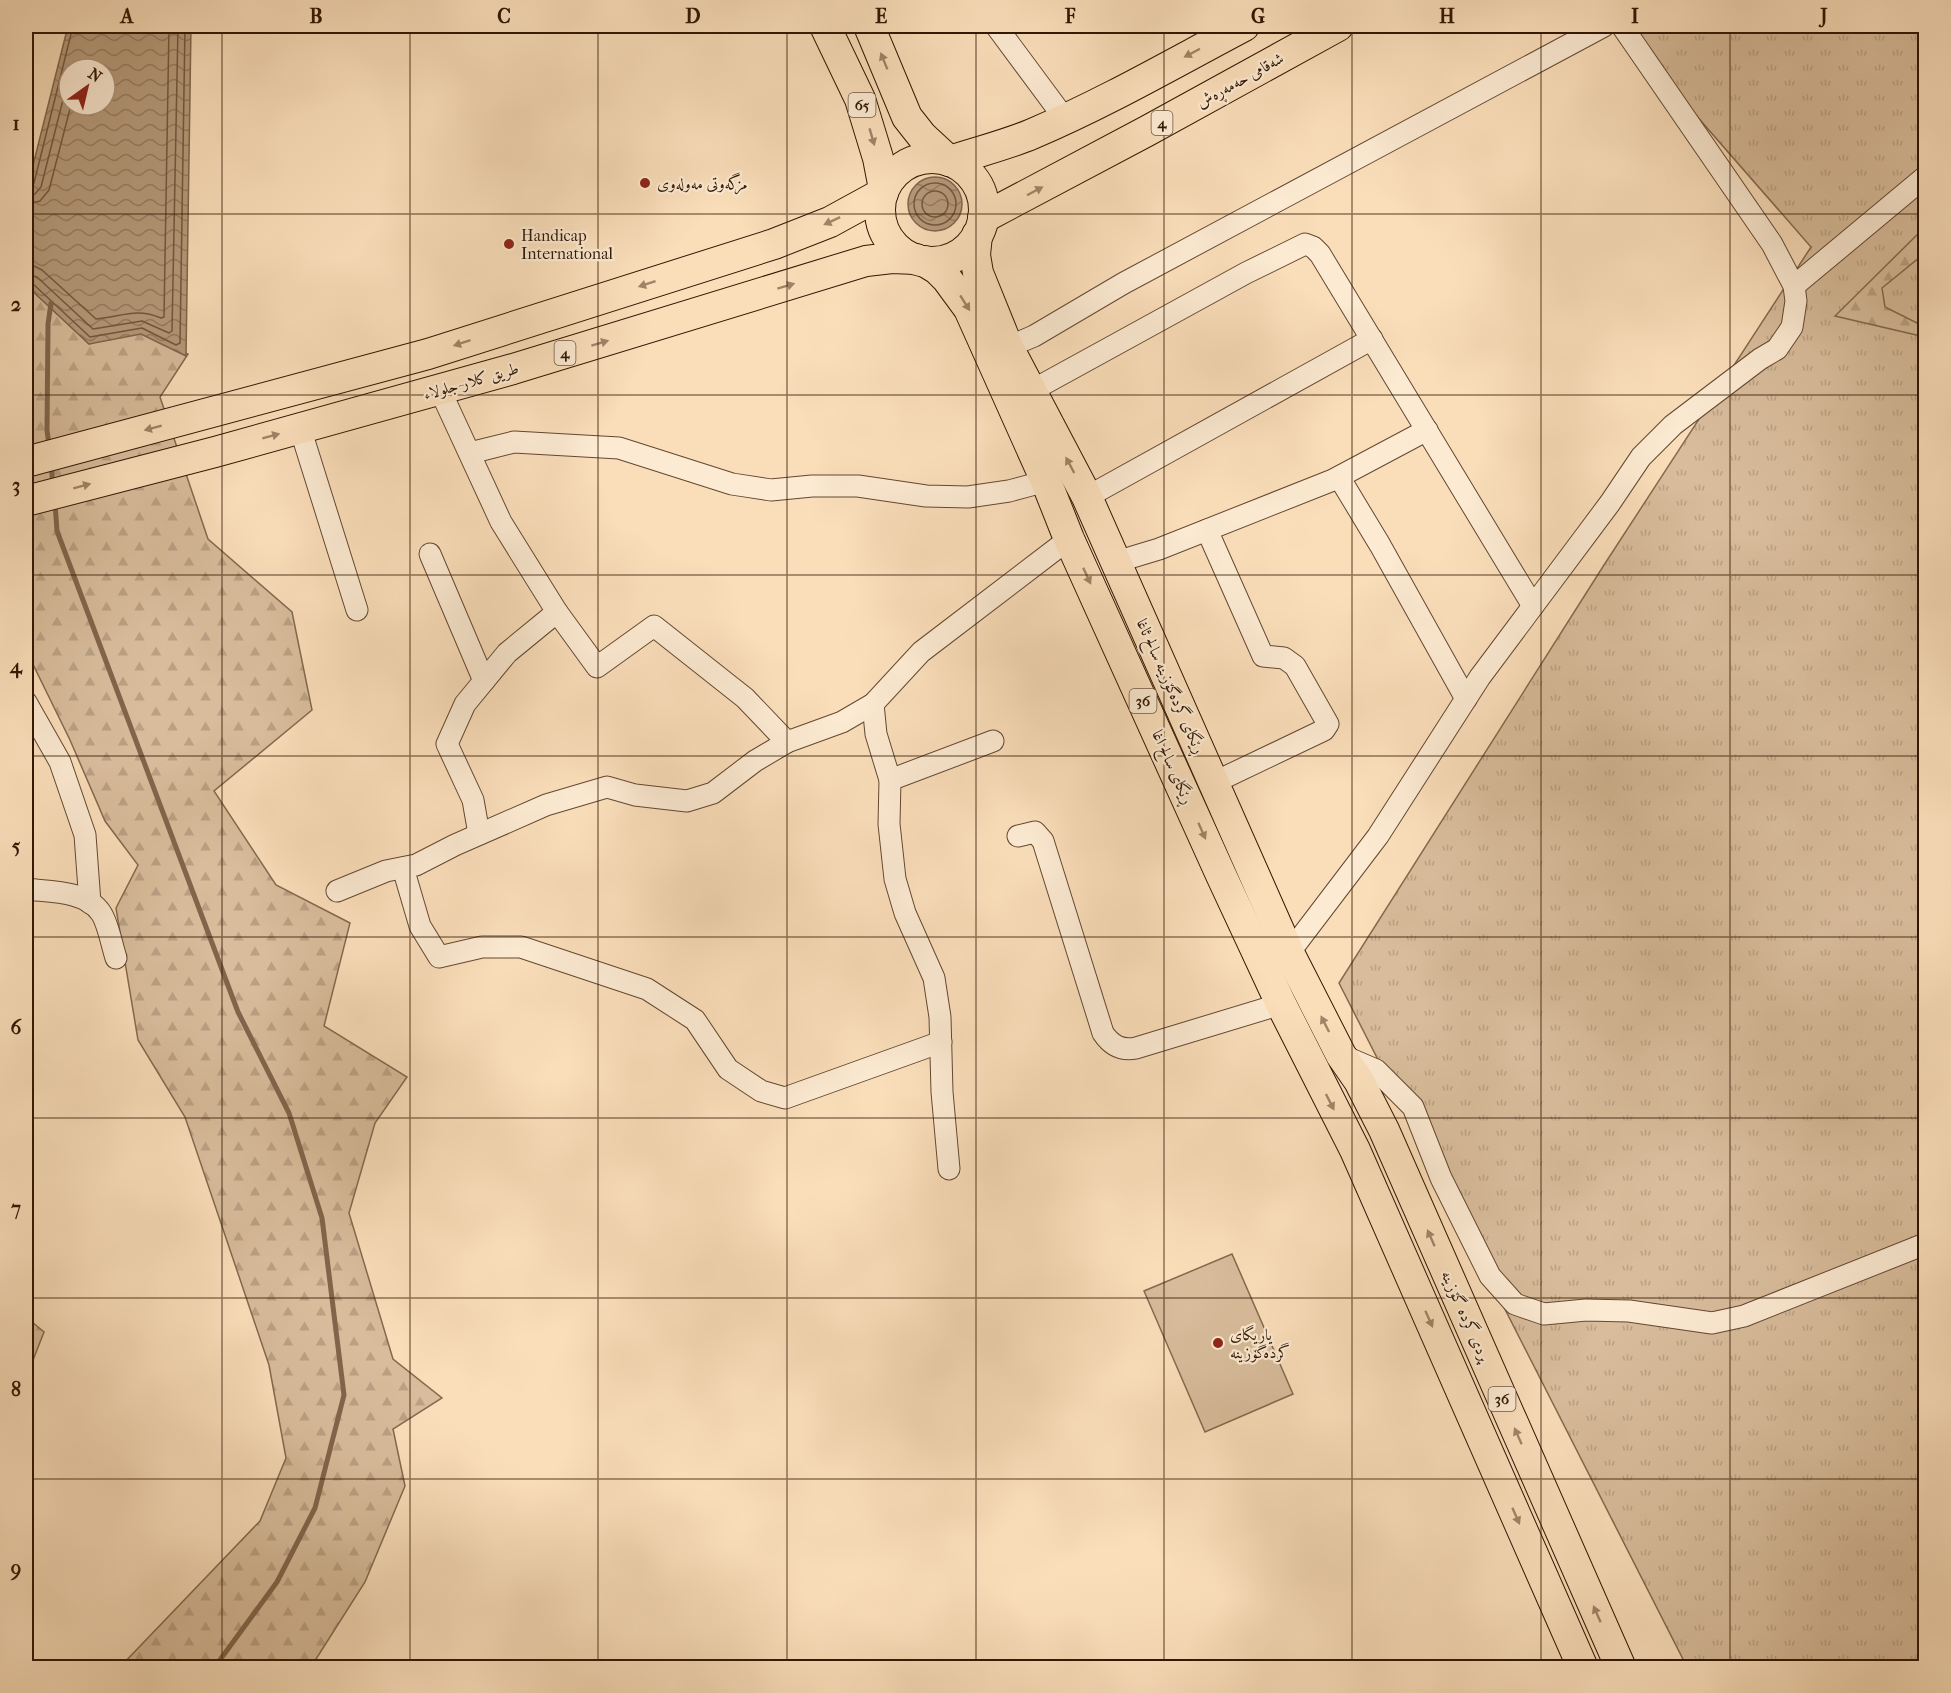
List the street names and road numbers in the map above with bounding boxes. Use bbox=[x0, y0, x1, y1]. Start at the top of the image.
street label: شەقامی حەمەڕەش bbox=[1193, 48, 1289, 115]
road number: 65 bbox=[848, 93, 876, 117]
road number: 4 bbox=[1152, 111, 1172, 135]
road number: 4 bbox=[554, 341, 576, 365]
street label: طريق كلار-جلولاء bbox=[421, 358, 521, 405]
street label: ڕێگای گردەگۆزینە سالح ئاغا bbox=[1129, 615, 1210, 758]
road number: 36 bbox=[1130, 689, 1156, 713]
street label: ڕێگای سالح اغا bbox=[1145, 727, 1199, 809]
street label: پردی گردە گۆزینە bbox=[1437, 1267, 1496, 1367]
road number: 36 bbox=[1488, 1387, 1516, 1411]

